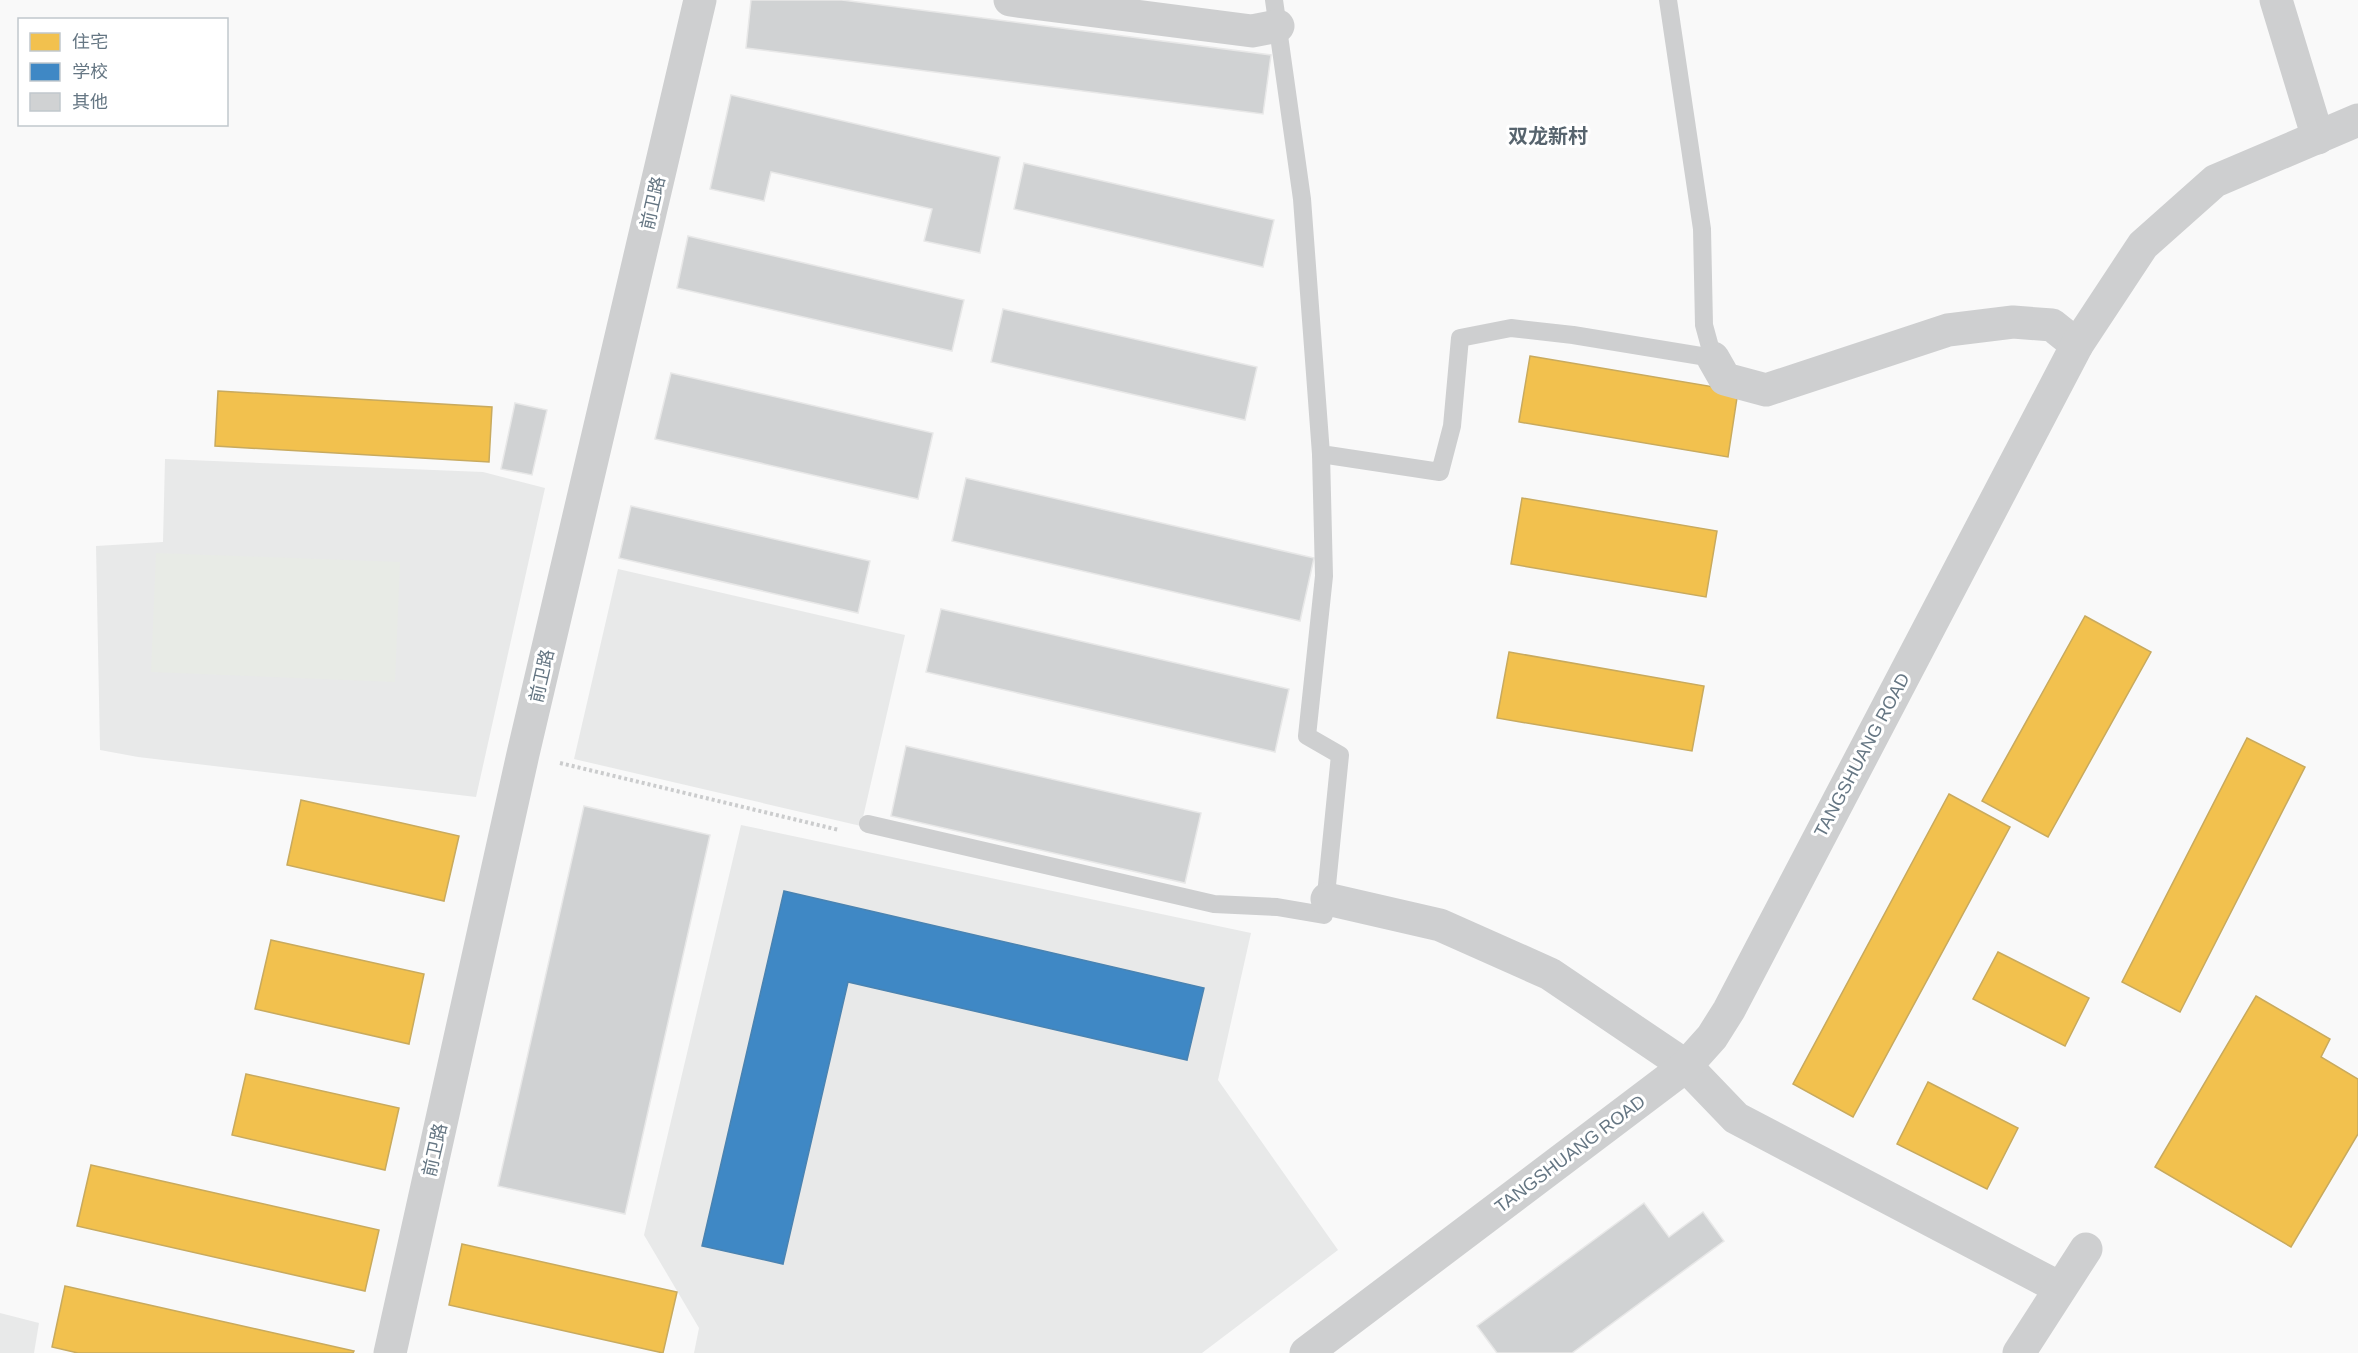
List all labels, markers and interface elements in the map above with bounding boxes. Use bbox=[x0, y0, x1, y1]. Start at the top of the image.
legend bbox=[18, 18, 228, 126]
text: 住宅 bbox=[72, 32, 108, 52]
text: 学校 bbox=[72, 62, 108, 82]
text: 其他 bbox=[72, 92, 108, 112]
district label: 双龙新村 bbox=[1508, 125, 1588, 147]
street label: 前卫路 bbox=[637, 174, 669, 232]
street label: 前卫路 bbox=[526, 647, 558, 705]
street label: TANGSHUANG ROAD bbox=[1810, 670, 1914, 840]
street label: TANGSHUANG ROAD bbox=[1491, 1091, 1649, 1217]
street label: 前卫路 bbox=[419, 1121, 451, 1179]

